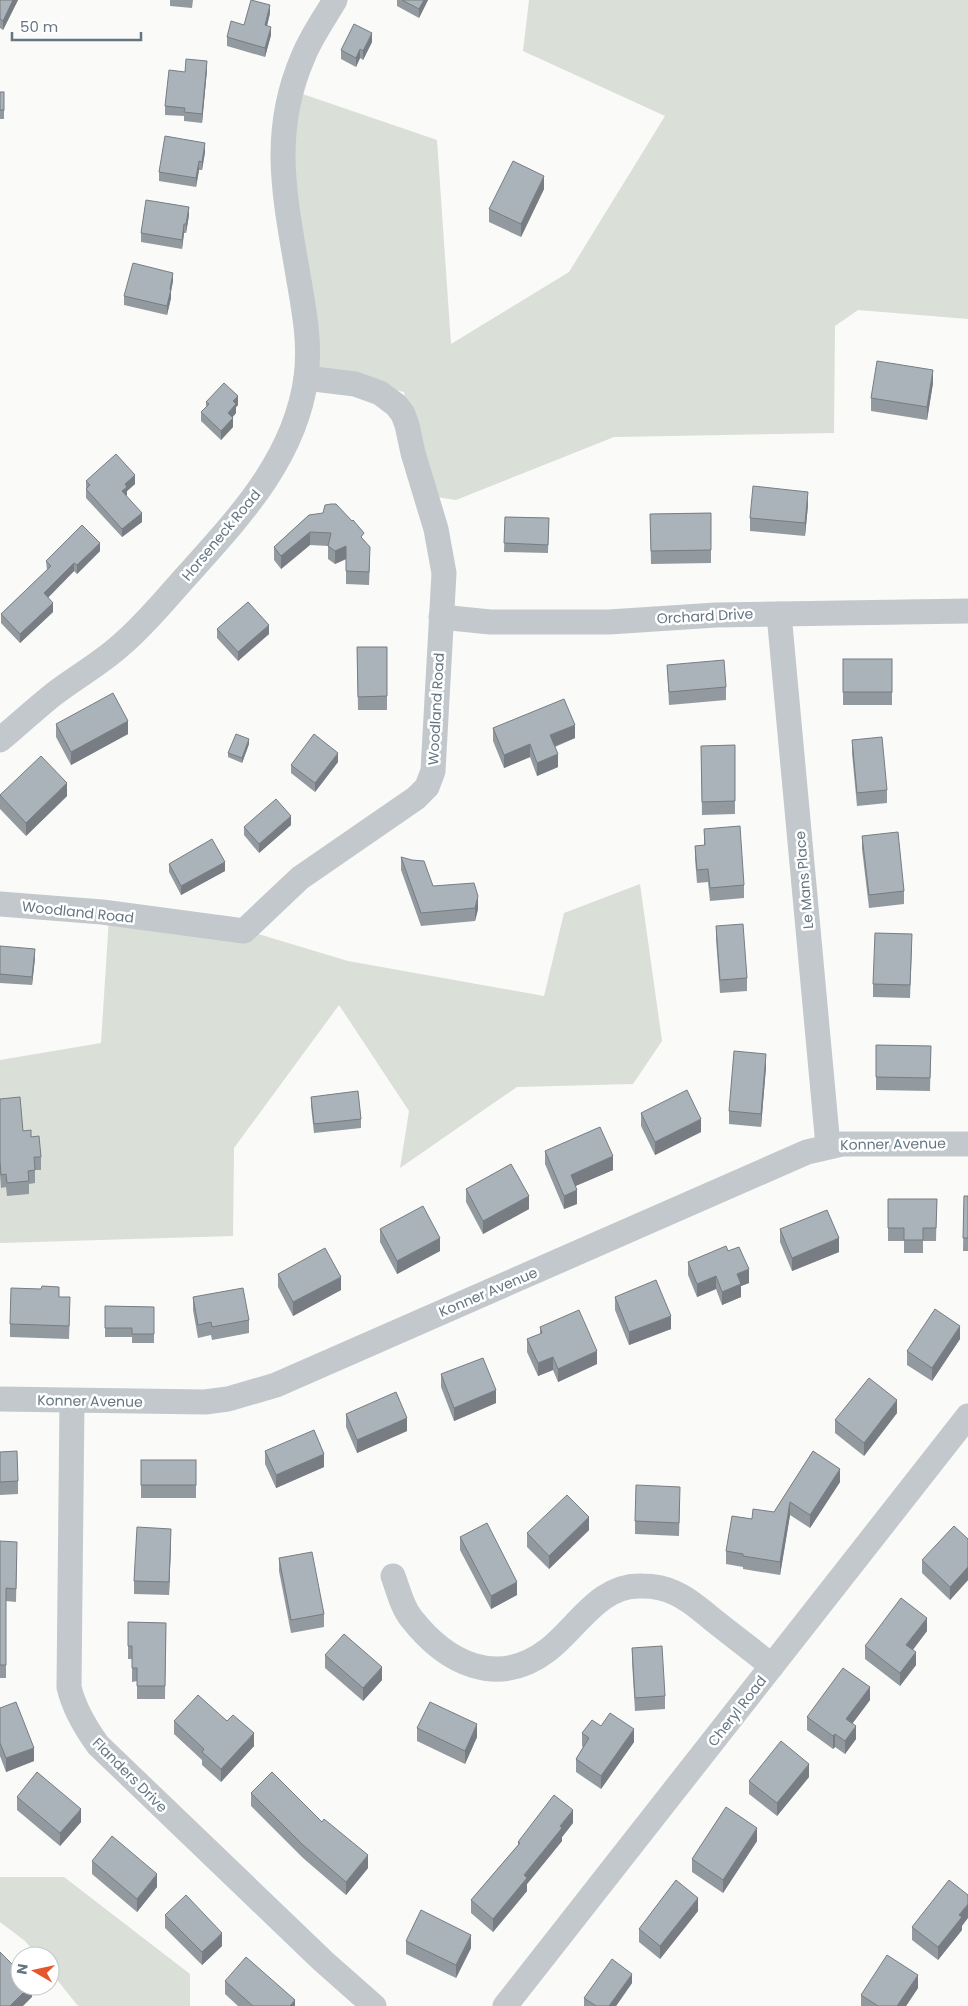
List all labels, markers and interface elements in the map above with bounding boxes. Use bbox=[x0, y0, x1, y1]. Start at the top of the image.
scale bar bbox=[12, 10, 141, 42]
text: 50 m bbox=[20, 16, 58, 37]
street label: Horseneck Road bbox=[177, 485, 265, 585]
street label: Orchard Drive bbox=[656, 603, 754, 629]
street label: Woodland Road bbox=[423, 652, 449, 766]
street label: Le Mans Place bbox=[790, 830, 818, 930]
street label: Woodland Road bbox=[21, 896, 135, 928]
street label: Konner Avenue bbox=[840, 1133, 946, 1155]
street label: Konner Avenue bbox=[436, 1262, 541, 1322]
street label: Konner Avenue bbox=[37, 1390, 143, 1412]
street label: Cheryl Road bbox=[703, 1671, 771, 1751]
street label: Flanders Drive bbox=[88, 1733, 172, 1817]
north arrow bbox=[10, 1946, 60, 1996]
text: N bbox=[11, 1962, 33, 1976]

